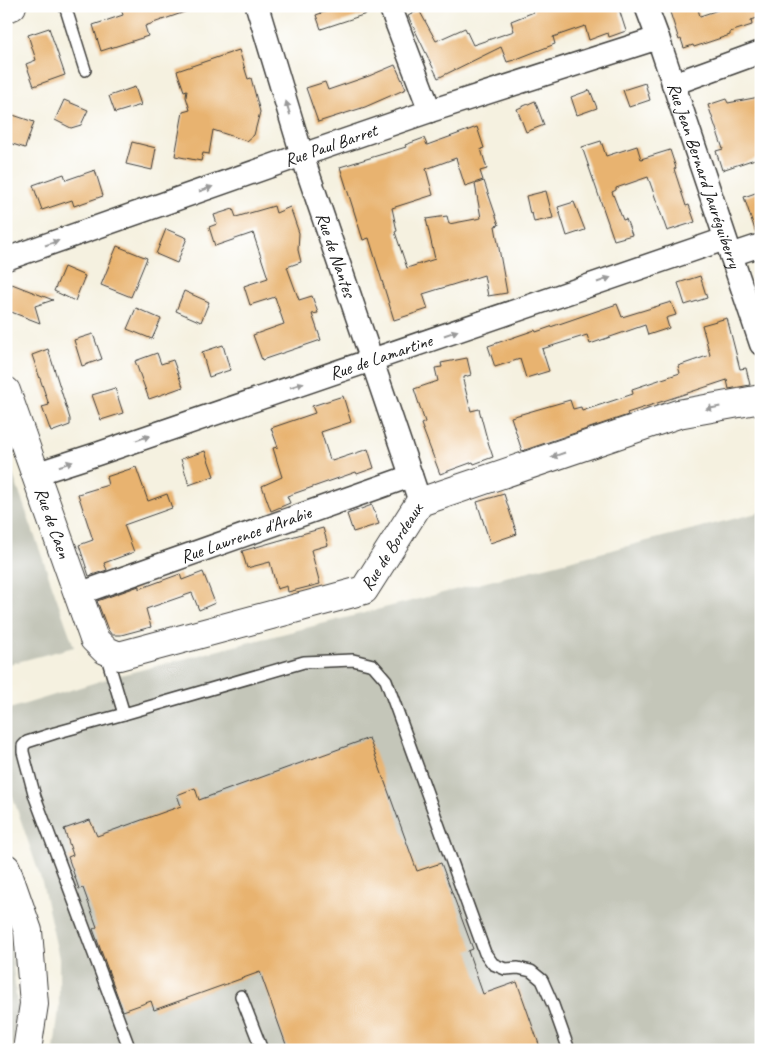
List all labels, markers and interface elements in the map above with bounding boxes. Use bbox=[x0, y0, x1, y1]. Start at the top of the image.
street label: Rue Jean Bernard Jauréguiberry bbox=[663, 80, 746, 273]
one-way arrow bbox=[284, 101, 292, 116]
street label: Rue Paul Barret bbox=[281, 118, 382, 171]
one-way arrow bbox=[198, 185, 213, 192]
street label: Rue de Nantes bbox=[311, 210, 361, 302]
one-way arrow bbox=[45, 239, 60, 247]
one-way arrow bbox=[597, 276, 612, 283]
one-way arrow bbox=[443, 328, 458, 336]
street label: Rue de Lamartine bbox=[327, 329, 436, 385]
one-way arrow bbox=[289, 381, 304, 388]
one-way arrow bbox=[704, 404, 720, 412]
one-way arrow bbox=[136, 434, 151, 442]
one-way arrow bbox=[550, 452, 565, 459]
one-way arrow bbox=[59, 459, 74, 467]
street label: Rue de Caen bbox=[30, 485, 76, 562]
street label: Rue de Bordeaux bbox=[356, 498, 428, 594]
street label: Rue Lawrence d'Arabie bbox=[178, 501, 315, 568]

